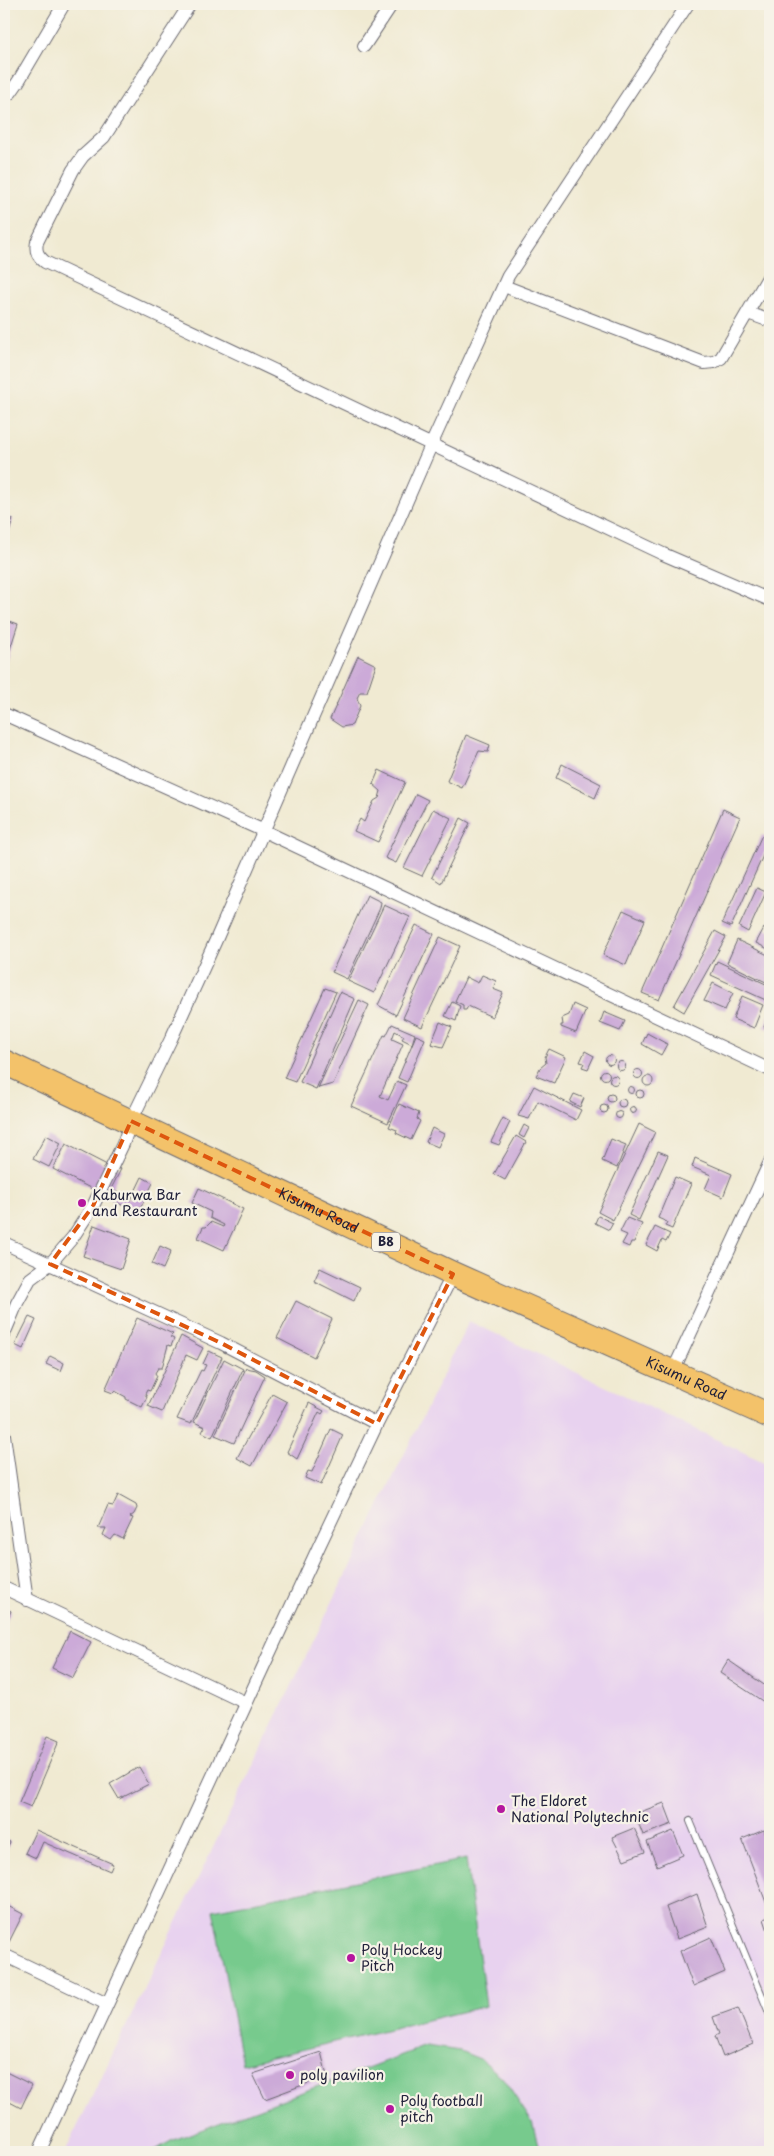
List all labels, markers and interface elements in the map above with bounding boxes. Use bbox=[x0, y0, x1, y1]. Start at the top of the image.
street label: Kisumu Road bbox=[275, 1182, 362, 1238]
place label: Kaburwa Bar and Restaurant bbox=[92, 1184, 198, 1221]
marker: Kaburwa Bar and Restaurant bbox=[76, 1197, 88, 1209]
road number: B8 bbox=[372, 1232, 400, 1252]
street label: Kisumu Road bbox=[643, 1351, 730, 1405]
place label: The Eldoret National Polytechnic bbox=[511, 1790, 649, 1827]
marker: The Eldoret National Polytechnic bbox=[495, 1803, 507, 1815]
place label: Poly Hockey Pitch bbox=[361, 1939, 443, 1976]
marker: Poly Hockey Pitch bbox=[345, 1952, 357, 1964]
place label: poly pavilion bbox=[300, 2064, 384, 2085]
marker: poly pavilion bbox=[284, 2069, 296, 2081]
place label: Poly football pitch bbox=[400, 2090, 483, 2127]
marker: Poly football pitch bbox=[384, 2103, 396, 2115]

